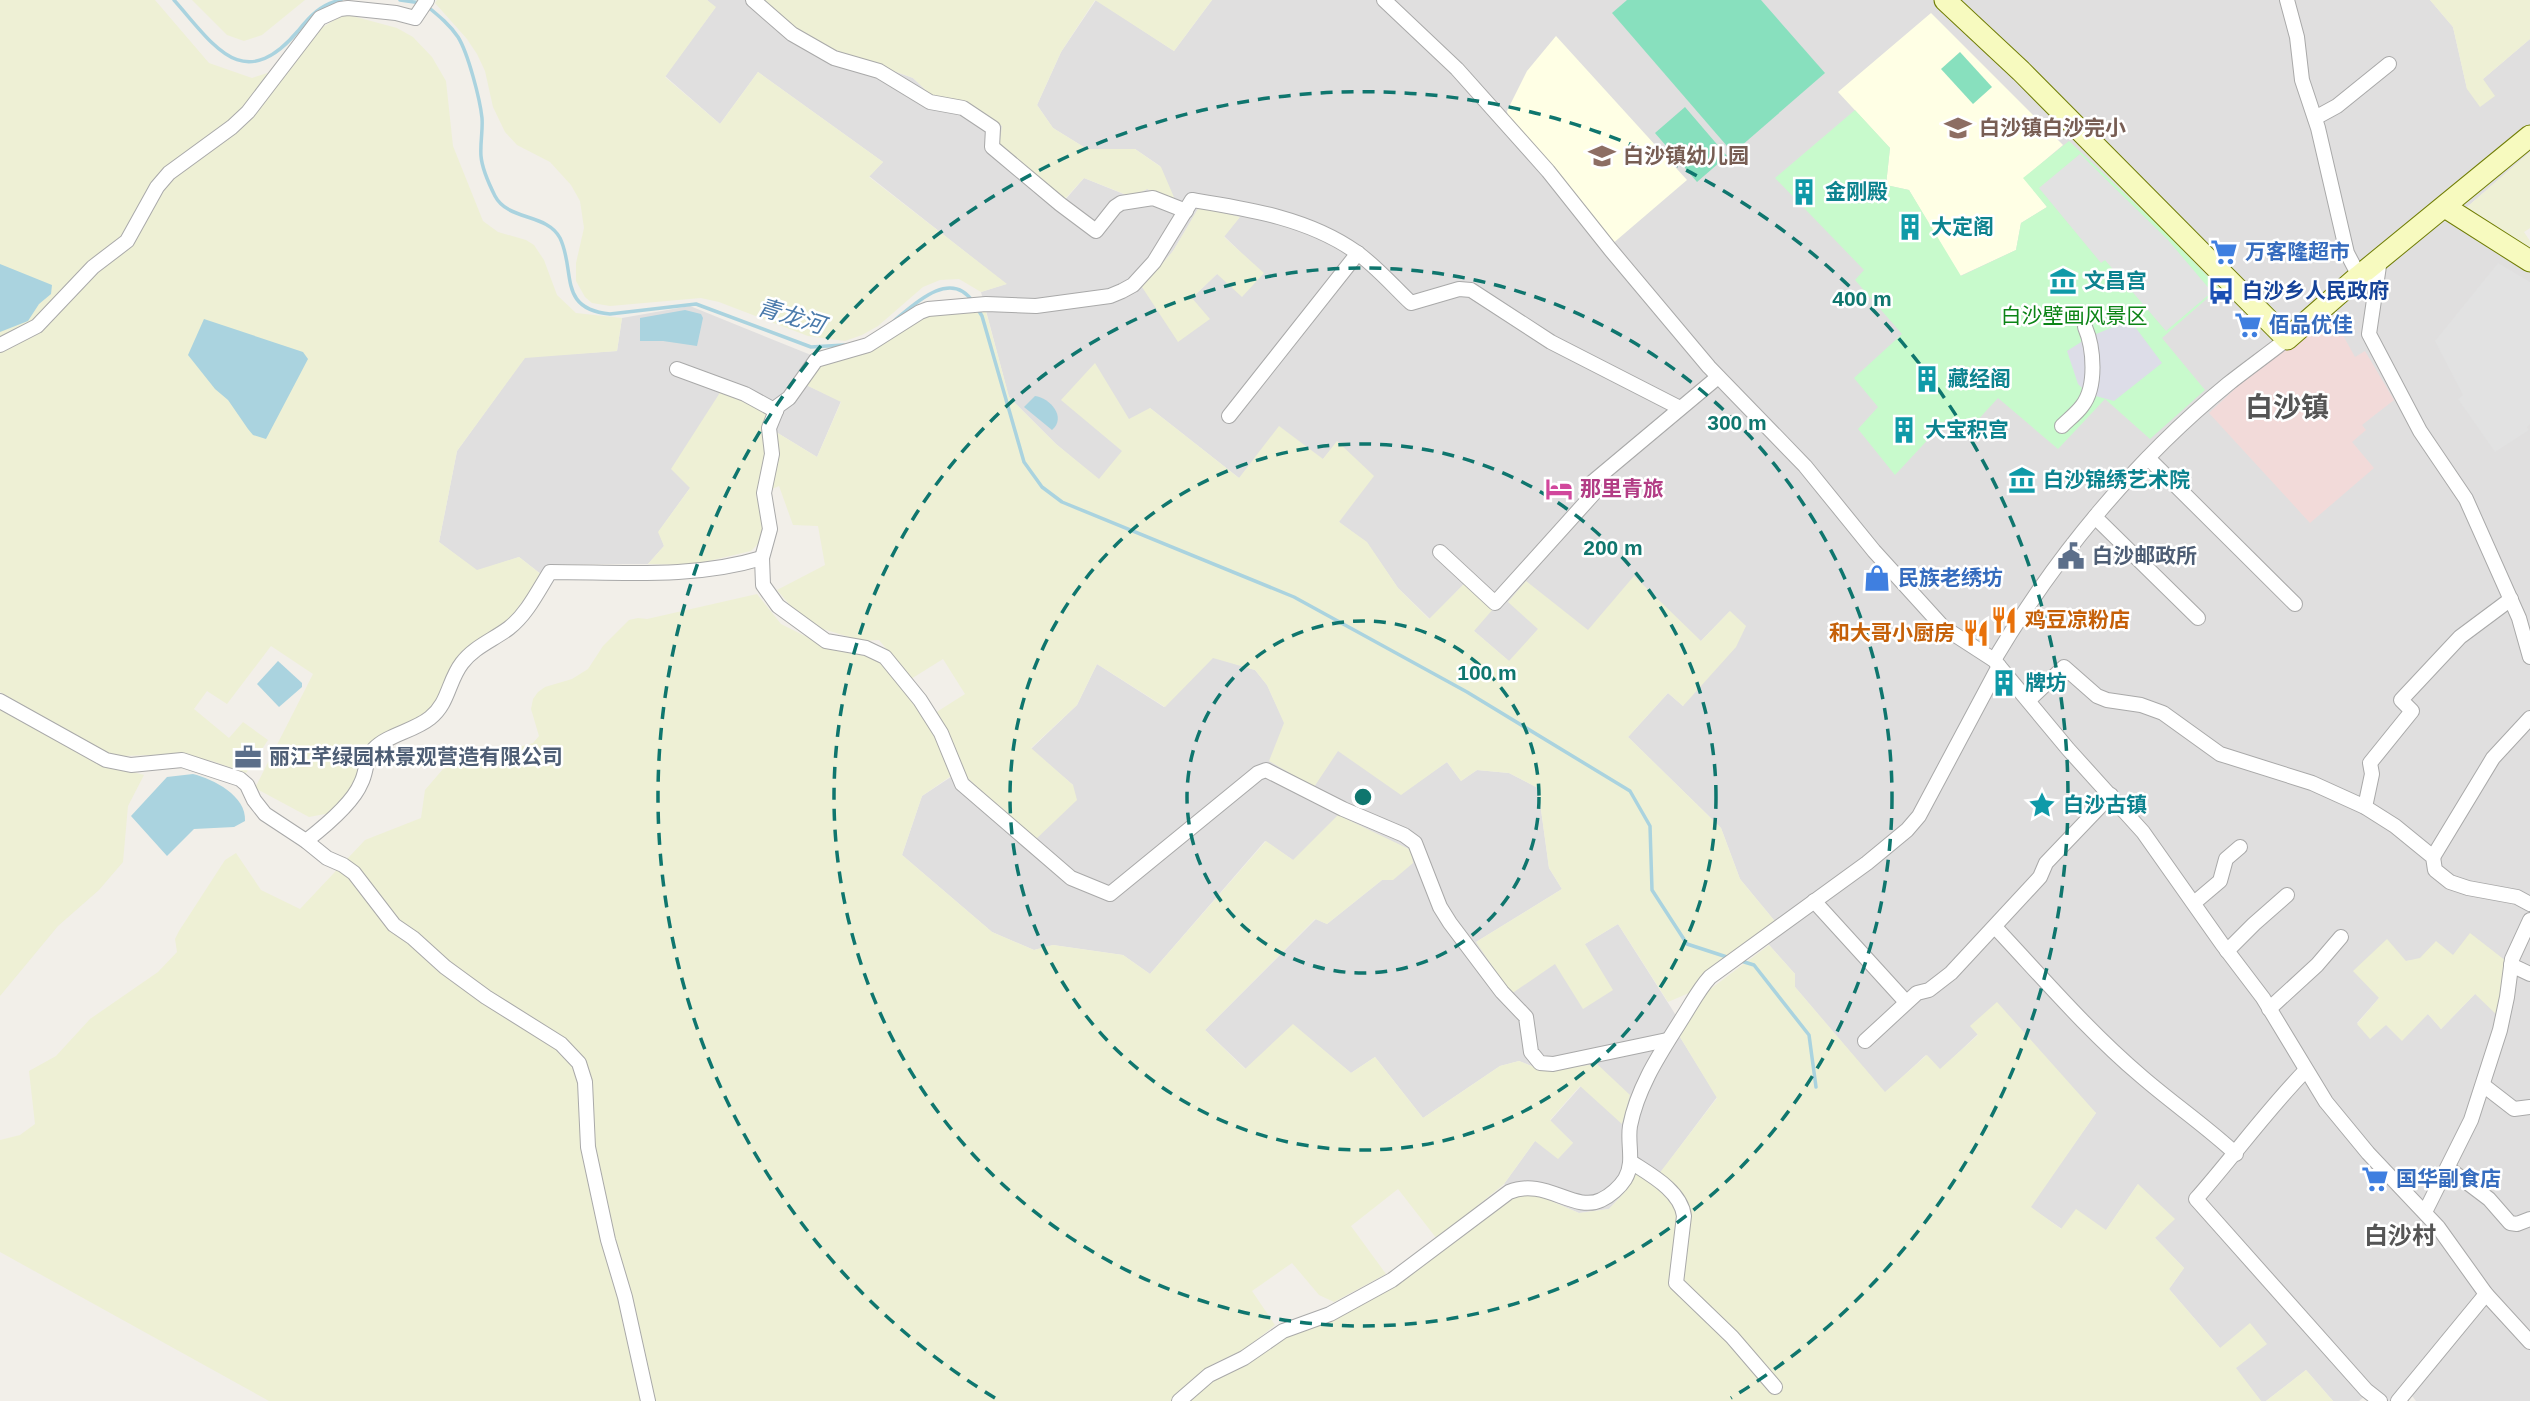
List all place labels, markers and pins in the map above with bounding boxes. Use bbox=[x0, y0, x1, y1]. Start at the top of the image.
school or university icon: 白沙镇白沙完小 bbox=[1943, 113, 1973, 143]
place label: 白沙镇白沙完小 bbox=[1979, 116, 2126, 139]
school or university icon: 白沙镇幼儿园 bbox=[1587, 141, 1617, 171]
place label: 白沙镇幼儿园 bbox=[1623, 144, 1749, 167]
building icon: 金刚殿 bbox=[1789, 177, 1819, 207]
place label: 金刚殿 bbox=[1825, 180, 1888, 203]
building icon: 大定阁 bbox=[1895, 212, 1925, 242]
place label: 大定阁 bbox=[1931, 215, 1994, 238]
supermarket icon: 万客隆超市 bbox=[2209, 237, 2239, 267]
place label: 万客隆超市 bbox=[2245, 240, 2350, 263]
museum icon: 文昌宫 bbox=[2048, 266, 2078, 296]
place label: 文昌宫 bbox=[2084, 269, 2147, 292]
bus stop icon: 白沙乡人民政府 bbox=[2206, 276, 2236, 306]
place label: 白沙乡人民政府 bbox=[2242, 279, 2389, 302]
supermarket icon: 佰品优佳 bbox=[2233, 310, 2263, 340]
place label: 佰品优佳 bbox=[2269, 313, 2353, 336]
building icon: 藏经阁 bbox=[1912, 364, 1942, 394]
place label: 藏经阁 bbox=[1948, 367, 2011, 390]
building icon: 大宝积宫 bbox=[1889, 415, 1919, 445]
place label: 大宝积宫 bbox=[1925, 418, 2009, 441]
museum icon: 白沙锦绣艺术院 bbox=[2007, 465, 2037, 495]
place label: 白沙锦绣艺术院 bbox=[2043, 468, 2190, 491]
hotel icon: 那里青旅 bbox=[1544, 474, 1574, 504]
place label: 那里青旅 bbox=[1580, 477, 1664, 500]
public building icon: 白沙邮政所 bbox=[2056, 541, 2086, 571]
place label: 白沙邮政所 bbox=[2092, 544, 2197, 567]
shop icon: 民族老绣坊 bbox=[1862, 563, 1892, 593]
place label: 民族老绣坊 bbox=[1898, 566, 2003, 589]
restaurant icon: 鸡豆凉粉店 bbox=[1989, 605, 2019, 635]
place label: 鸡豆凉粉店 bbox=[2025, 608, 2130, 631]
restaurant icon: 和大哥小厨房 bbox=[1961, 618, 1991, 648]
place label: 和大哥小厨房 bbox=[1829, 621, 1955, 644]
building icon: 牌坊 bbox=[1989, 668, 2019, 698]
place label: 牌坊 bbox=[2025, 671, 2067, 694]
office icon: 丽江芊绿园林景观营造有限公司 bbox=[233, 742, 263, 772]
place label: 丽江芊绿园林景观营造有限公司 bbox=[269, 745, 563, 768]
centre of rings bbox=[1351, 785, 1375, 809]
place icon: 白沙古镇 bbox=[2027, 790, 2057, 820]
place label: 白沙古镇 bbox=[2063, 793, 2147, 816]
supermarket icon: 国华副食店 bbox=[2360, 1164, 2390, 1194]
place label: 国华副食店 bbox=[2396, 1167, 2501, 1190]

